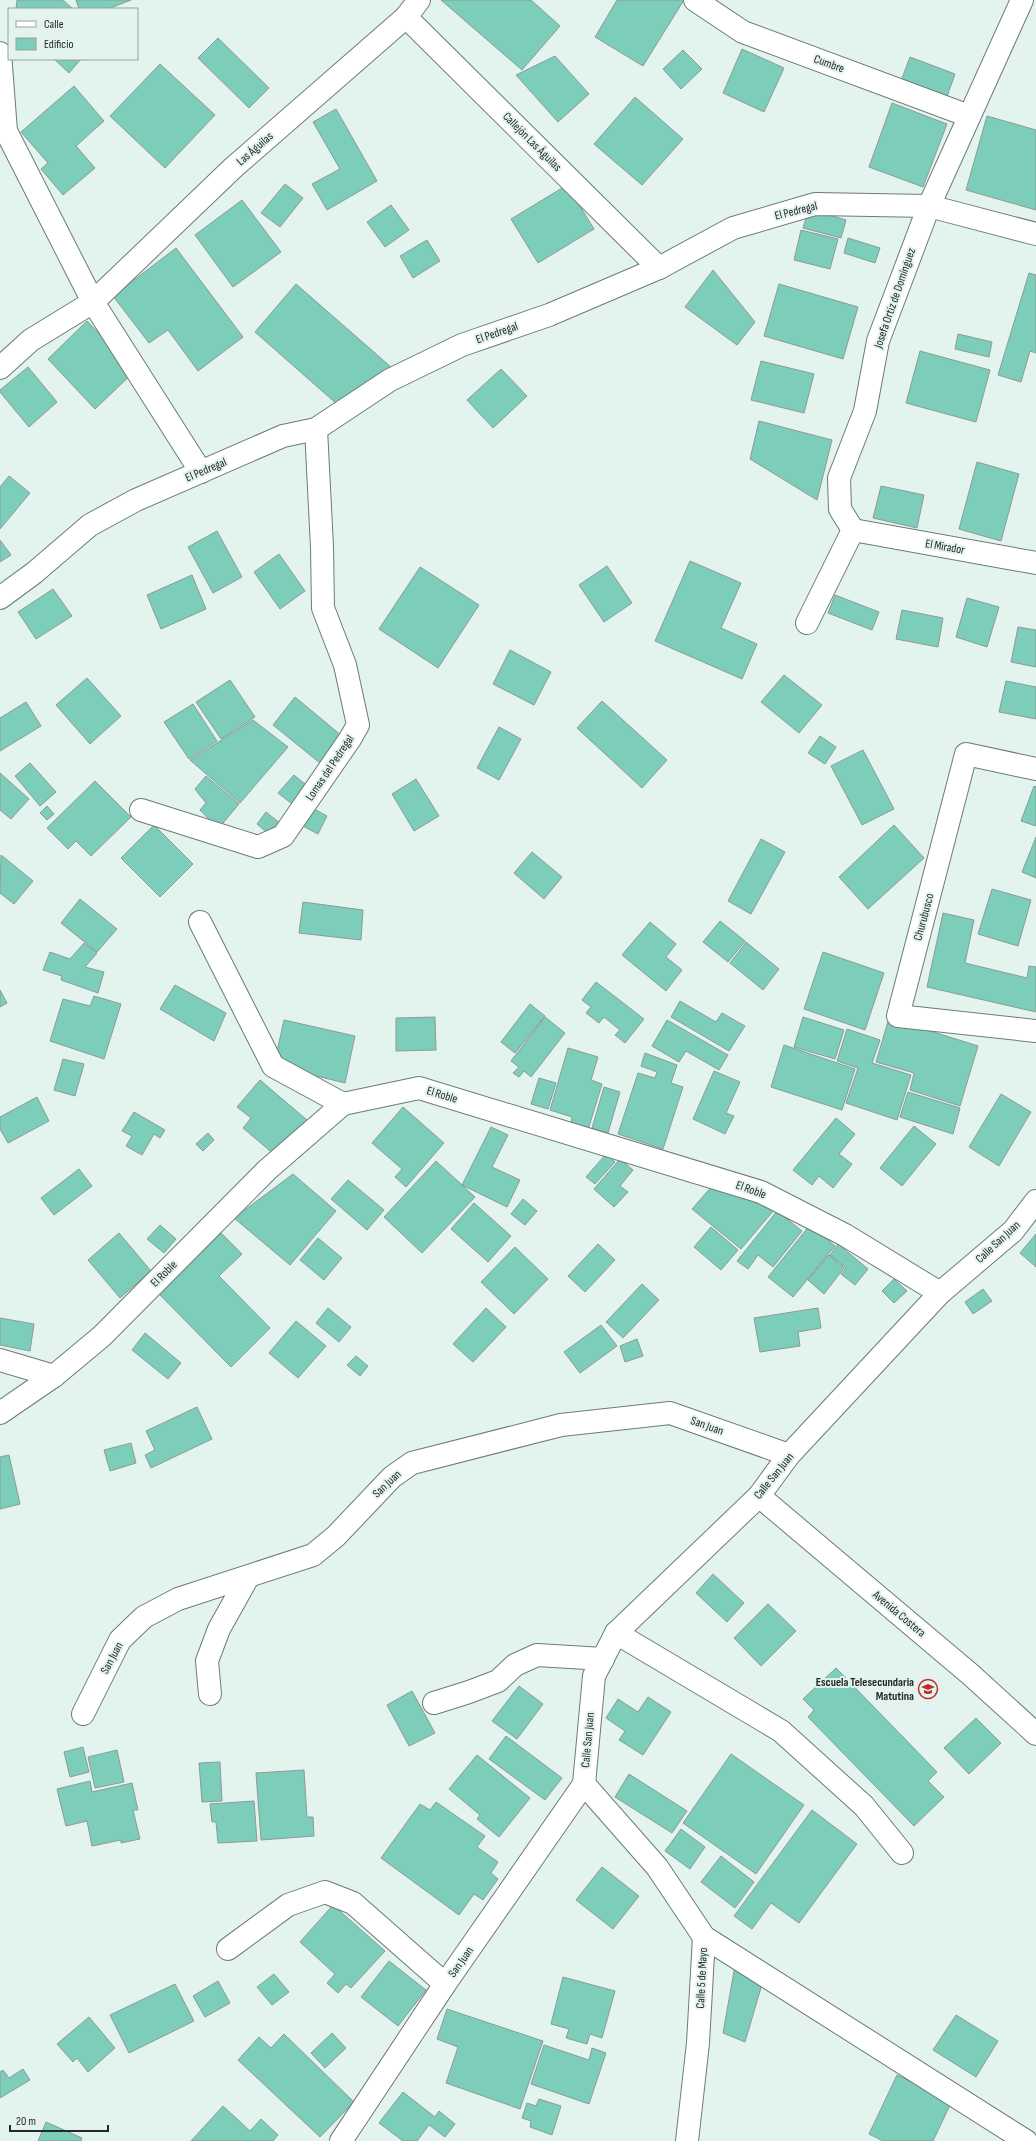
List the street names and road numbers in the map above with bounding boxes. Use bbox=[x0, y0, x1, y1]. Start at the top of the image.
street label: Cumbre bbox=[812, 52, 847, 77]
street label: Callejón Las Águilas bbox=[499, 109, 565, 175]
street label: Las Águilas bbox=[234, 129, 276, 169]
street label: El Pedregal bbox=[773, 198, 819, 224]
street label: Josefa Ortiz de Domínguez bbox=[871, 245, 919, 351]
street label: El Pedregal bbox=[474, 319, 520, 347]
street label: El Pedregal bbox=[183, 455, 229, 485]
street label: El Mirador bbox=[924, 536, 966, 558]
street label: Lomas del Pedregal bbox=[302, 732, 358, 804]
street label: Churubusco bbox=[910, 892, 938, 942]
street label: El Roble bbox=[425, 1083, 459, 1107]
street label: El Roble bbox=[734, 1178, 769, 1202]
street label: Calle San Juan bbox=[973, 1218, 1023, 1266]
street label: El Roble bbox=[148, 1257, 181, 1290]
street label: San Juan bbox=[688, 1413, 726, 1439]
street label: Calle San Juan bbox=[751, 1450, 797, 1502]
street label: San Juan bbox=[369, 1467, 405, 1501]
street label: Avenida Costera bbox=[869, 1587, 929, 1641]
street label: San Juan bbox=[97, 1639, 127, 1677]
street label: Calle San Juan bbox=[578, 1712, 598, 1768]
street label: San Juan bbox=[445, 1944, 477, 1980]
street label: Calle 5 de Mayo bbox=[693, 1947, 711, 2009]

